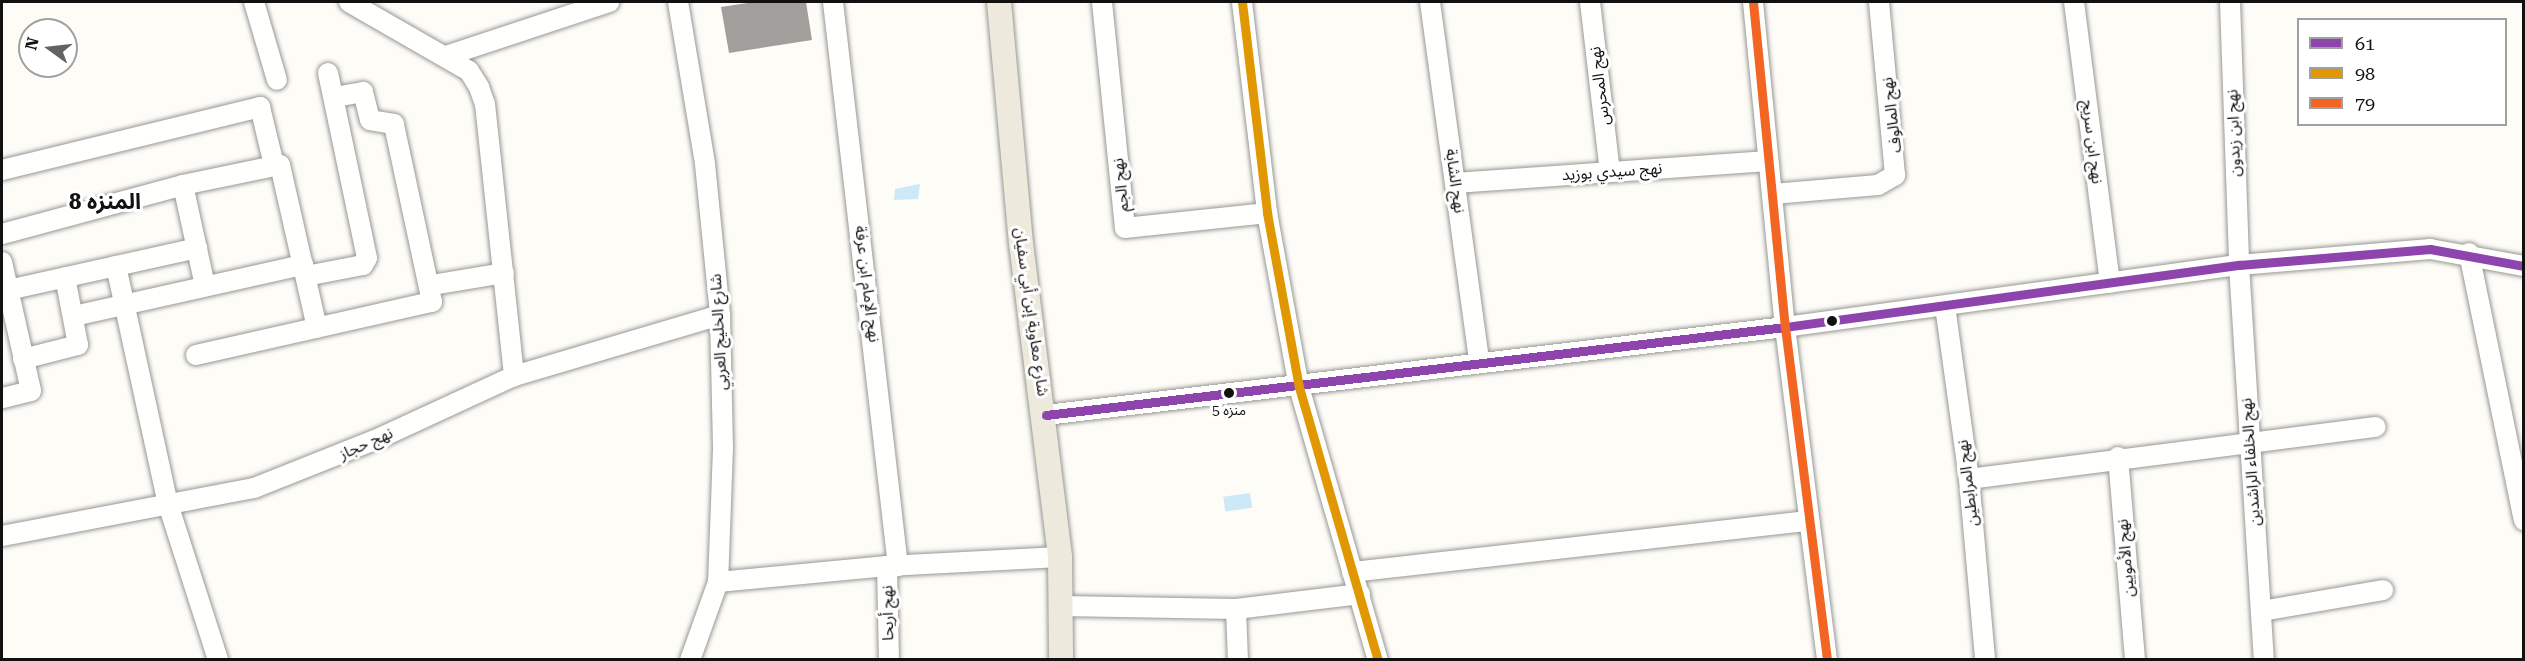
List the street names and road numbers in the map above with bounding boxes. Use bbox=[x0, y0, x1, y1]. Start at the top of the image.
street label: نهج المحرس bbox=[1586, 45, 1614, 127]
street label: نهج المالوف bbox=[1878, 76, 1906, 154]
street label: نهج ابن زيدون bbox=[2223, 89, 2245, 177]
street label: نهج ابن سريج bbox=[2077, 99, 2107, 185]
street label: نهج الشابة bbox=[1441, 147, 1469, 215]
street label: نهج الجم bbox=[1109, 157, 1133, 213]
street label: نهج سيدي بوزيد bbox=[1561, 159, 1663, 185]
street label: نهج الإمام ابن عرفة bbox=[850, 225, 884, 343]
street label: شارع معاوية إبن أبي سفيان bbox=[1010, 226, 1052, 398]
street label: شارع الخليج العربي bbox=[706, 273, 732, 391]
street label: نهج الخلفاء الراشدين bbox=[2237, 397, 2265, 527]
street label: نهج حجاز bbox=[336, 424, 396, 464]
street label: نهج المرابطين bbox=[1953, 439, 1983, 527]
street label: نهج الأمويين bbox=[2113, 518, 2139, 598]
street label: نهج أريحا bbox=[878, 585, 898, 641]

